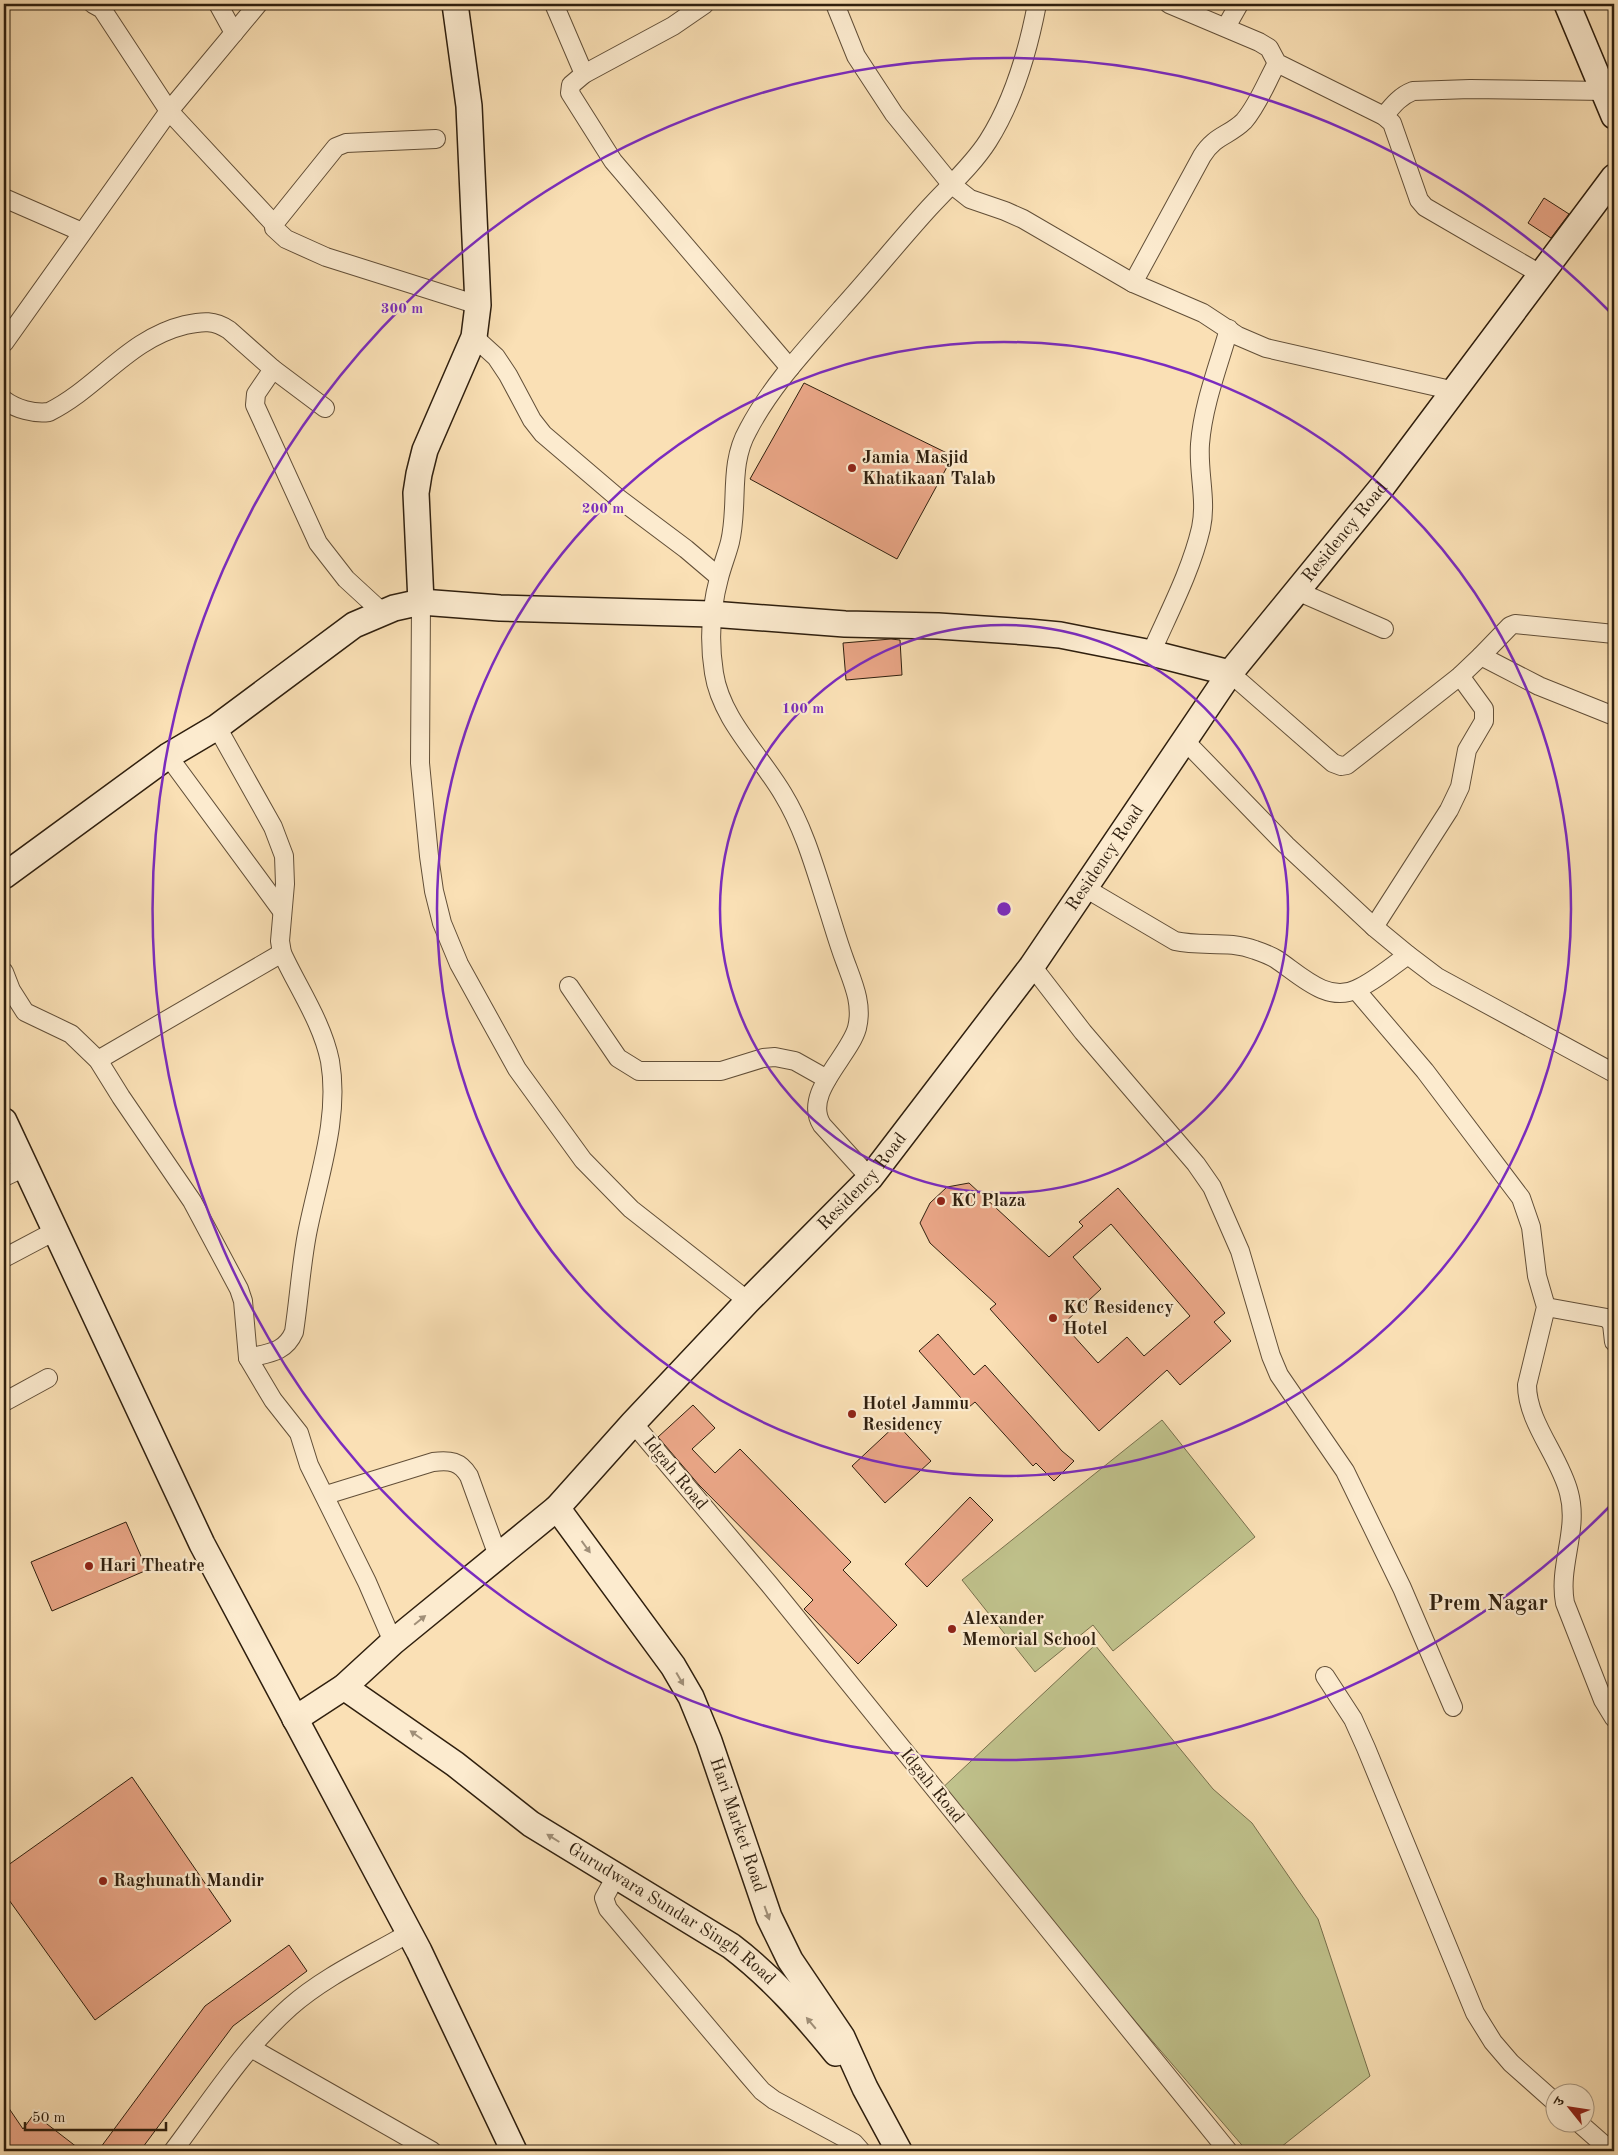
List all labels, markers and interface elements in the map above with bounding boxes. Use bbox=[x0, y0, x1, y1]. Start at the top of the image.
text: 300 m bbox=[381, 302, 423, 317]
place label: Jamia Masjid Khatikaan Talab bbox=[862, 449, 996, 488]
marker: Jamia Masjid Khatikaan Talab bbox=[846, 462, 858, 474]
street label: Residency Road bbox=[1299, 479, 1391, 586]
text: 200 m bbox=[582, 502, 624, 517]
text: 100 m bbox=[782, 702, 824, 717]
street label: Residency Road bbox=[1063, 802, 1147, 914]
centre of rings bbox=[995, 900, 1013, 918]
street label: Residency Road bbox=[815, 1129, 910, 1234]
place label: KC Plaza bbox=[951, 1192, 1026, 1210]
marker: KC Plaza bbox=[935, 1195, 947, 1207]
place label: KC Residency Hotel bbox=[1063, 1299, 1174, 1338]
marker: KC Residency Hotel bbox=[1047, 1312, 1059, 1324]
place label: Hotel Jammu Residency bbox=[862, 1395, 969, 1434]
marker: Hotel Jammu Residency bbox=[846, 1408, 858, 1420]
street label: Idgah Road bbox=[639, 1433, 711, 1513]
one-way arrow bbox=[580, 1540, 591, 1553]
place label: Hari Theatre bbox=[99, 1557, 205, 1575]
marker: Hari Theatre bbox=[83, 1560, 95, 1572]
district label: Prem Nagar bbox=[1428, 1593, 1548, 1615]
place label: Alexander Memorial School bbox=[962, 1610, 1097, 1649]
one-way arrow bbox=[413, 1615, 426, 1626]
marker: Alexander Memorial School bbox=[946, 1623, 958, 1635]
one-way arrow bbox=[676, 1673, 685, 1686]
one-way arrow bbox=[409, 1730, 422, 1740]
street label: Idgah Road bbox=[897, 1745, 967, 1827]
street label: Hari Market Road bbox=[706, 1755, 769, 1894]
one-way arrow bbox=[547, 1833, 560, 1842]
street label: Gurudwara Sundar Singh Road bbox=[565, 1840, 779, 1989]
place label: Raghunath Mandir bbox=[113, 1872, 264, 1890]
marker: Raghunath Mandir bbox=[97, 1875, 109, 1887]
one-way arrow bbox=[763, 1906, 771, 1921]
one-way arrow bbox=[806, 2017, 817, 2030]
north arrow bbox=[1546, 2082, 1596, 2132]
text: उ bbox=[1551, 2095, 1568, 2109]
scale bar bbox=[25, 2100, 166, 2132]
text: 50 m bbox=[32, 2111, 66, 2126]

